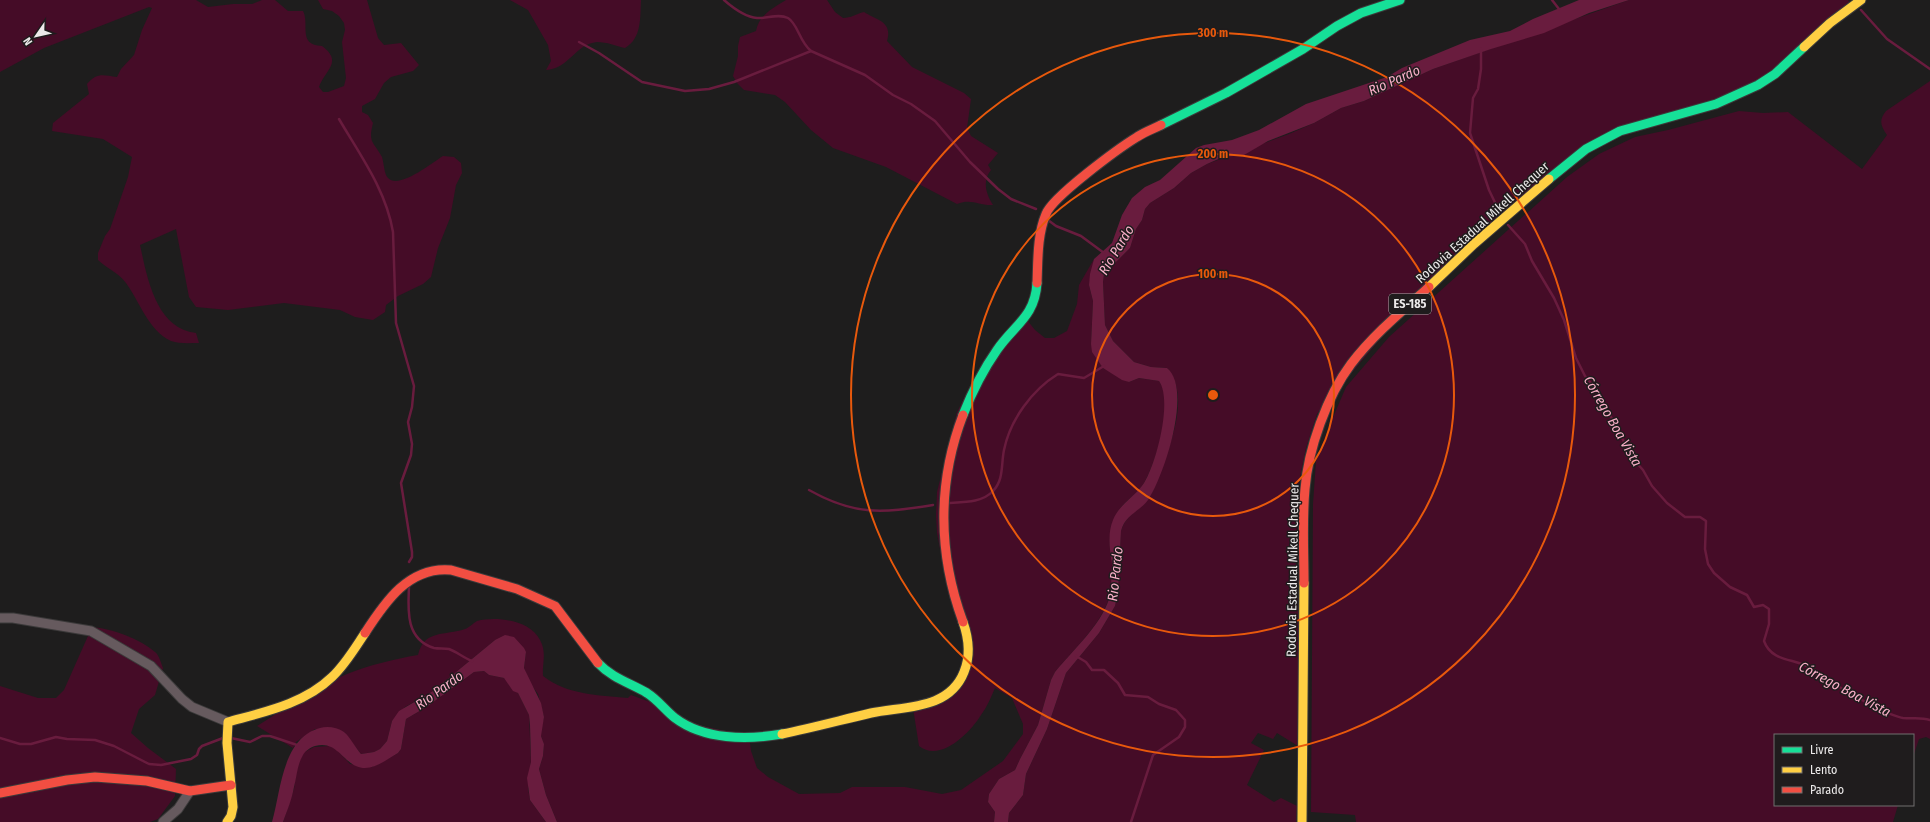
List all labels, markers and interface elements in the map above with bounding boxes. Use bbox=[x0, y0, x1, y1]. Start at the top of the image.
north arrow bbox=[16, 16, 56, 56]
text: 300 m bbox=[1197, 26, 1228, 40]
text: N bbox=[21, 35, 35, 48]
water label: Rio Pardo bbox=[1366, 62, 1423, 99]
text: 200 m bbox=[1197, 147, 1228, 161]
street label: Rodovia Estadual Mikell Chequer bbox=[1413, 158, 1552, 286]
water label: Rio Pardo bbox=[1095, 222, 1138, 278]
text: 100 m bbox=[1198, 267, 1228, 281]
road number: ES-185 bbox=[1389, 294, 1431, 314]
water label: Córrego Boa Vista bbox=[1580, 373, 1645, 469]
centre of rings bbox=[1206, 388, 1220, 402]
street label: Rodovia Estadual Mikell Chequer bbox=[1283, 483, 1302, 657]
water label: Rio Pardo bbox=[1104, 546, 1127, 602]
water label: Córrego Boa Vista bbox=[1796, 658, 1894, 721]
water label: Rio Pardo bbox=[412, 667, 467, 713]
legend bbox=[1774, 734, 1914, 806]
text: Livre bbox=[1810, 743, 1834, 757]
text: Lento bbox=[1810, 763, 1837, 777]
text: Parado bbox=[1810, 783, 1844, 797]

